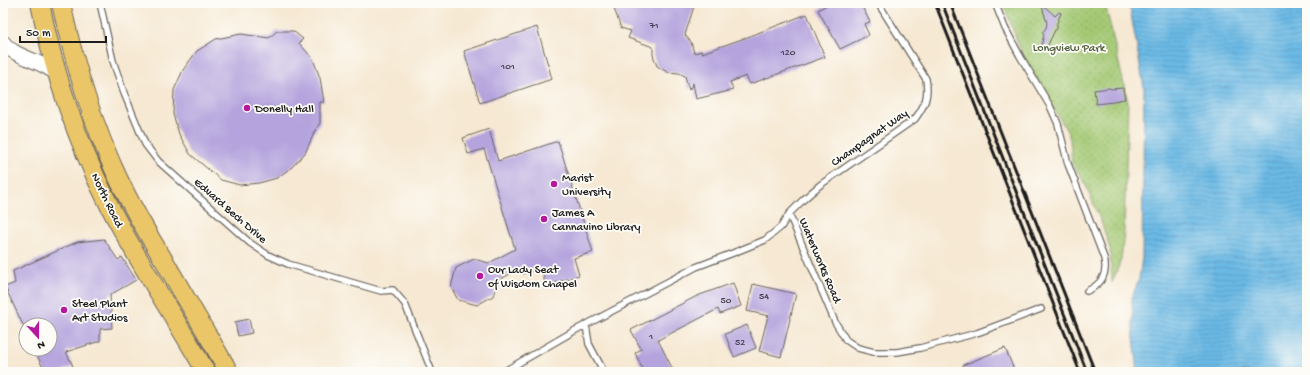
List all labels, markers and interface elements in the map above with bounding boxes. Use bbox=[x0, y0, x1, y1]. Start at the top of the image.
scale bar bbox=[20, 18, 106, 44]
house number: 71 bbox=[648, 20, 659, 32]
text: 50 m bbox=[26, 27, 51, 41]
park label: Longview Park bbox=[1033, 42, 1107, 56]
house number: 120 bbox=[780, 47, 796, 59]
house number: 101 bbox=[500, 61, 515, 73]
marker: Donelly Hall bbox=[242, 103, 252, 113]
place label: Donelly Hall bbox=[254, 103, 314, 117]
street label: Champagnat Way bbox=[829, 107, 911, 170]
street label: North Road bbox=[87, 171, 126, 231]
place label: Marist University bbox=[562, 172, 611, 200]
street label: Edvard Bech Drive bbox=[190, 176, 270, 248]
marker: Marist University bbox=[549, 179, 559, 189]
place label: James A Cannavino Library bbox=[552, 207, 640, 235]
marker: James A Cannavino Library bbox=[539, 214, 549, 224]
street label: Waterworks Road bbox=[795, 216, 844, 306]
place label: Our Lady Seat of Wisdom Chapel bbox=[488, 264, 577, 292]
marker: Our Lady Seat of Wisdom Chapel bbox=[475, 271, 485, 281]
house number: 54 bbox=[759, 291, 769, 303]
house number: 50 bbox=[721, 295, 732, 307]
place label: Steel Plant Art Studios bbox=[72, 298, 128, 326]
marker: Steel Plant Art Studios bbox=[59, 305, 69, 315]
north arrow bbox=[18, 317, 58, 357]
house number: 1 bbox=[648, 331, 653, 343]
house number: 52 bbox=[735, 337, 745, 349]
text: N bbox=[35, 338, 46, 351]

